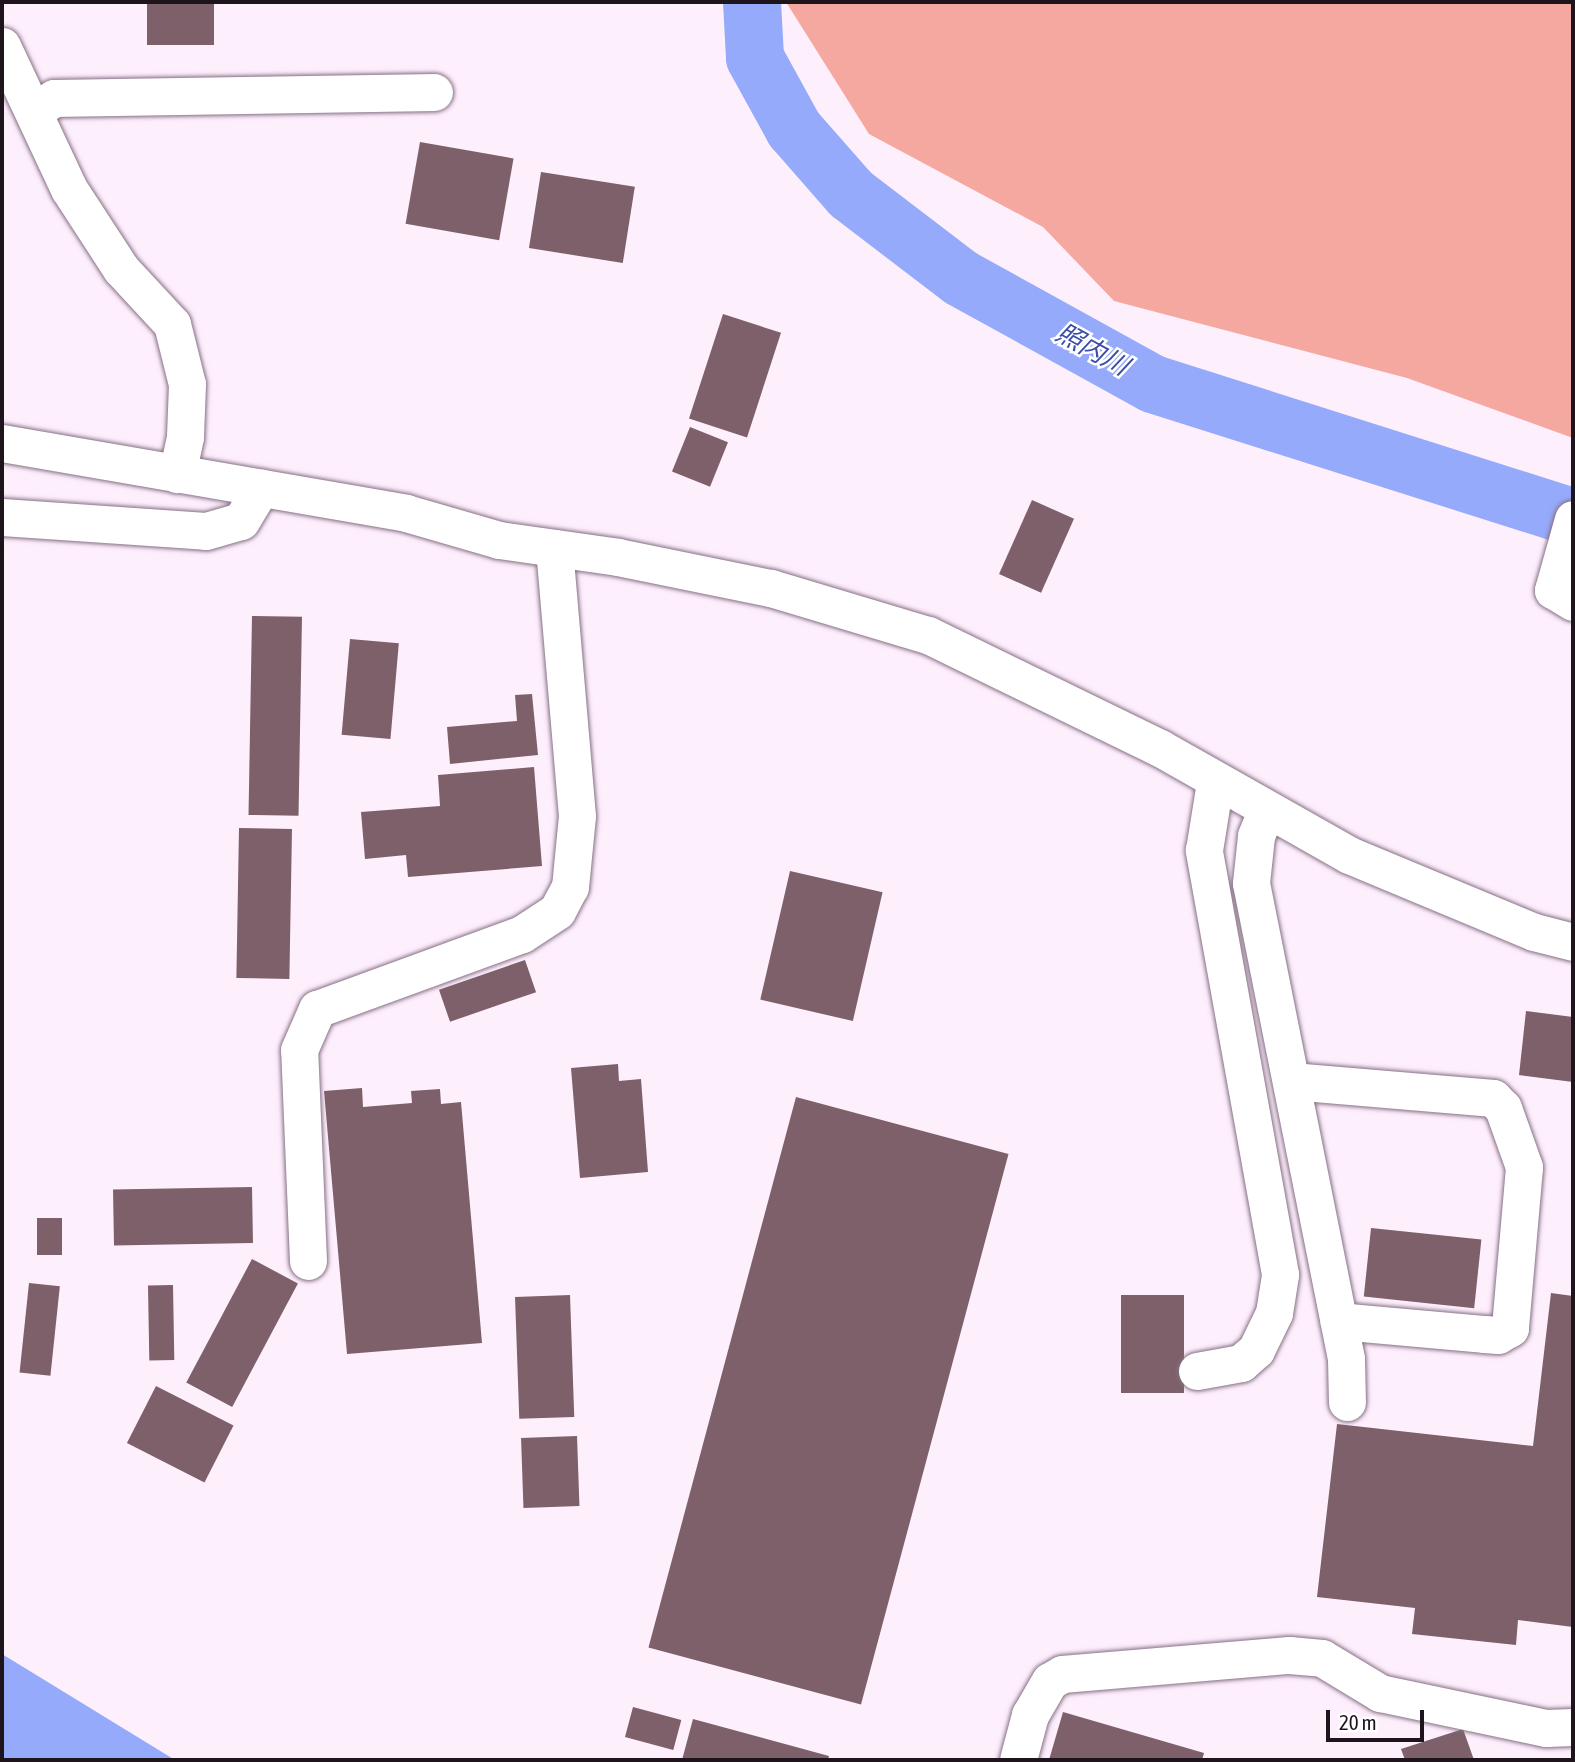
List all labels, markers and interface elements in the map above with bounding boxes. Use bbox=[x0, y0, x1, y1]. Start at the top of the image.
water label: 照内川 bbox=[1050, 317, 1134, 383]
scale bar bbox=[1330, 1696, 1428, 1740]
text: 20 m bbox=[1339, 1710, 1377, 1734]

